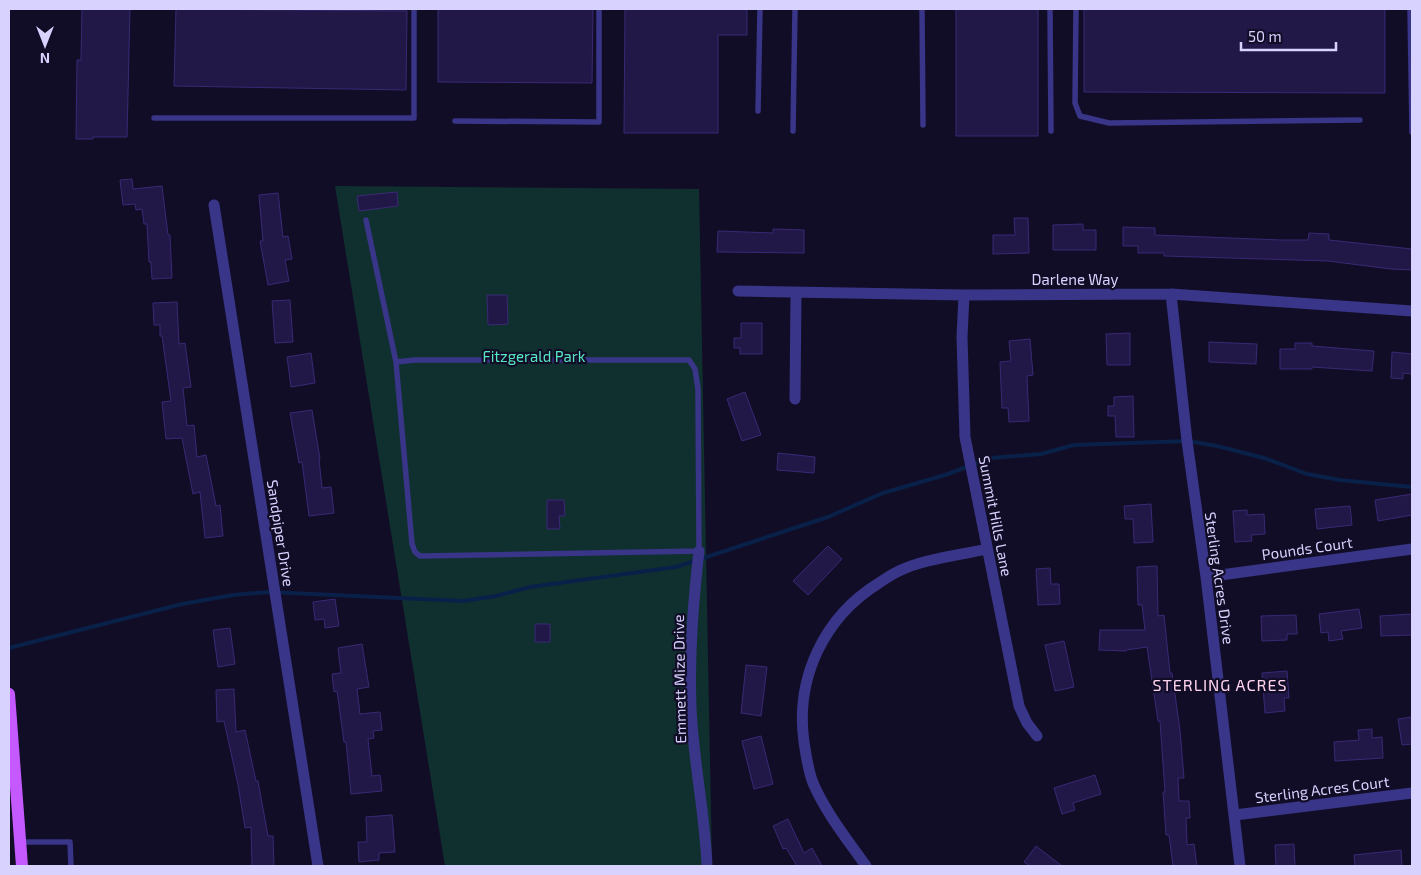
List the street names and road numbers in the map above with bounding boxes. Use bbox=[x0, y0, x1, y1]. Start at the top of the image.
street label: Darlene Way bbox=[1032, 270, 1118, 288]
street label: Summit Hills Lane bbox=[975, 454, 1017, 578]
street label: Sandpiper Drive bbox=[264, 478, 298, 588]
street label: Sterling Acres Drive bbox=[1202, 511, 1238, 645]
street label: Pounds Court bbox=[1260, 533, 1354, 563]
street label: Emmett Mize Drive bbox=[669, 614, 689, 744]
street label: Sterling Acres Court bbox=[1254, 772, 1390, 806]

